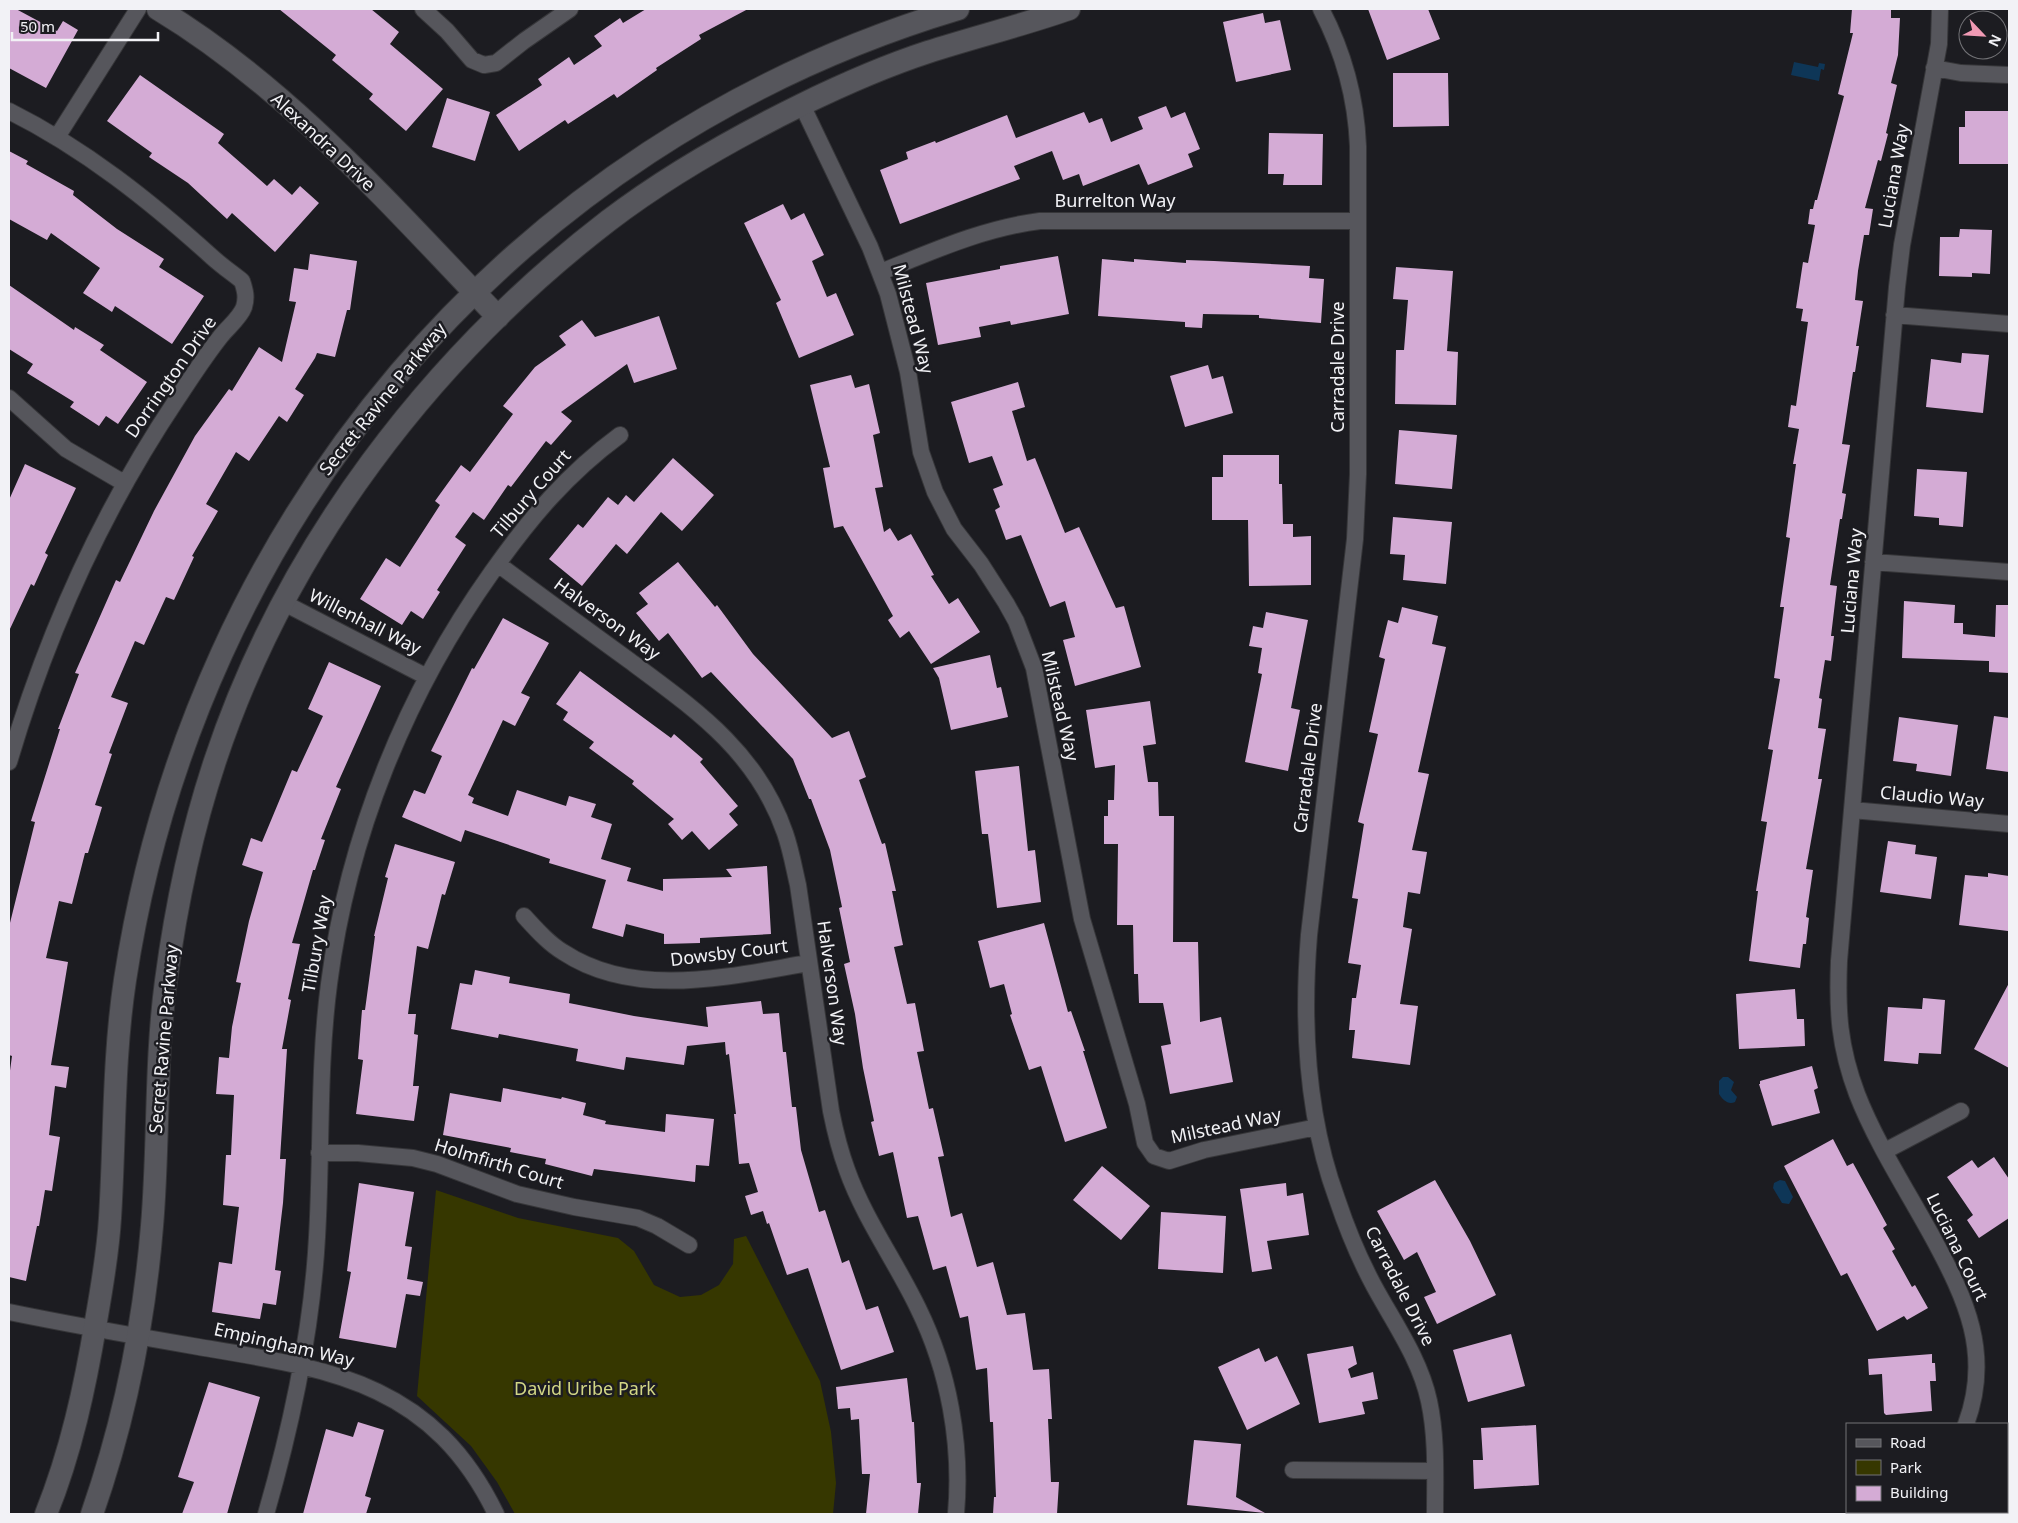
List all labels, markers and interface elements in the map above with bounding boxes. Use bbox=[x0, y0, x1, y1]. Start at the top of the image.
scale bar bbox=[12, 10, 159, 42]
north arrow bbox=[1958, 10, 2008, 60]
text: 50 m bbox=[20, 16, 55, 36]
text: N bbox=[1984, 32, 2006, 50]
street label: Alexandra Drive bbox=[266, 87, 381, 196]
street label: Luciana Way bbox=[1872, 121, 1914, 230]
street label: Burrelton Way bbox=[1055, 188, 1176, 212]
street label: Milstead Way bbox=[888, 261, 940, 377]
street label: Carradale Drive bbox=[1325, 301, 1349, 433]
street label: Dorrington Drive bbox=[119, 311, 221, 442]
street label: Secret Ravine Parkway bbox=[313, 317, 452, 480]
street label: Tilbury Court bbox=[485, 444, 576, 543]
street label: Luciana Way bbox=[1834, 527, 1868, 635]
street label: Halverson Way bbox=[550, 572, 666, 665]
street label: Willenhall Way bbox=[305, 583, 426, 660]
street label: Milstead Way bbox=[1037, 648, 1085, 764]
street label: Carradale Drive bbox=[1287, 701, 1327, 834]
street label: Claudio Way bbox=[1879, 780, 1986, 813]
street label: Tilbury Way bbox=[296, 892, 337, 994]
street label: Halverson Way bbox=[812, 919, 854, 1048]
street label: Dowsby Court bbox=[669, 933, 790, 971]
street label: Secret Ravine Parkway bbox=[143, 943, 183, 1134]
street label: Milstead Way bbox=[1168, 1101, 1284, 1148]
street label: Holmfirth Court bbox=[432, 1132, 567, 1194]
street label: Luciana Court bbox=[1921, 1189, 1995, 1305]
street label: Carradale Drive bbox=[1360, 1222, 1441, 1349]
street label: Empingham Way bbox=[212, 1316, 357, 1372]
park label: David Uribe Park bbox=[514, 1376, 656, 1400]
legend bbox=[1846, 1423, 2008, 1513]
text: Road bbox=[1890, 1432, 1926, 1452]
text: Park bbox=[1890, 1457, 1922, 1477]
text: Building bbox=[1890, 1482, 1948, 1502]

